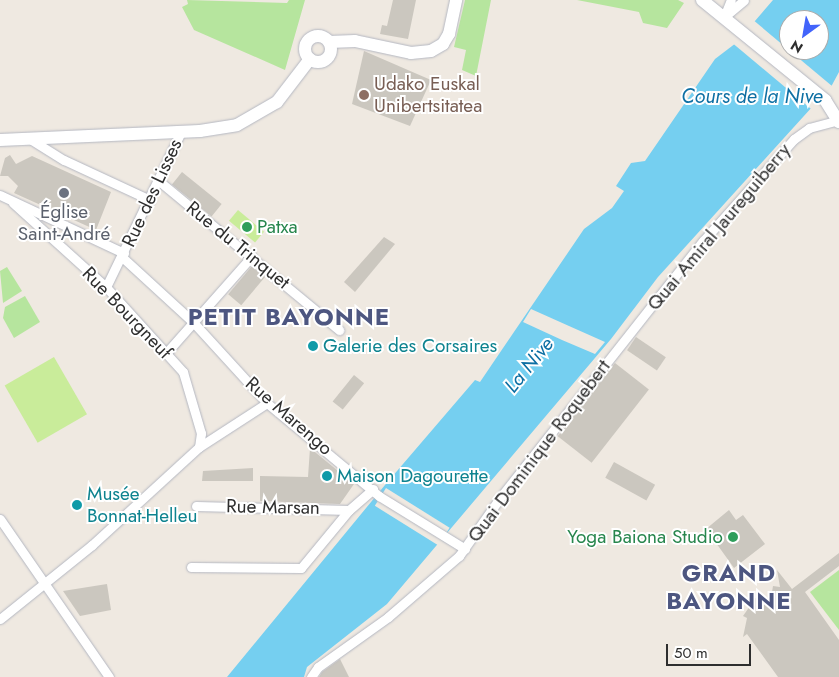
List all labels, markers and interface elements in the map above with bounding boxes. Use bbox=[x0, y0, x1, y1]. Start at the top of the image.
north arrow bbox=[779, 10, 829, 60]
text: N bbox=[787, 35, 807, 58]
place label: Udako Euskal Unibertsitatea bbox=[374, 73, 482, 117]
water label: Cours de la Nive bbox=[681, 84, 823, 108]
marker: Udako Euskal Unibertsitatea bbox=[358, 89, 370, 101]
street label: Rue des Lisses bbox=[117, 135, 187, 251]
street label: Quai Amiral Jaureguiberry bbox=[643, 139, 795, 315]
marker: Église Saint-André bbox=[58, 187, 70, 199]
street label: Rue du Trinquet bbox=[182, 196, 294, 294]
place label: Église Saint-André bbox=[18, 201, 110, 245]
place label: Patxa bbox=[257, 216, 298, 238]
marker: Patxa bbox=[241, 221, 253, 233]
street label: Rue Bourgneuf bbox=[77, 262, 177, 364]
district label: PETIT BAYONNE bbox=[186, 303, 392, 331]
water label: La Nive bbox=[499, 333, 559, 397]
place label: Galerie des Corsaires bbox=[323, 335, 497, 357]
marker: Galerie des Corsaires bbox=[307, 340, 319, 352]
street label: Quai Dominique Roquebert bbox=[463, 355, 615, 547]
street label: Rue Marengo bbox=[241, 372, 337, 460]
place label: Maison Dagourette bbox=[337, 465, 488, 487]
marker: Maison Dagourette bbox=[321, 470, 333, 482]
place label: Musée Bonnat-Helleu bbox=[87, 483, 197, 527]
street label: Rue Marsan bbox=[226, 495, 320, 519]
marker: Musée Bonnat-Helleu bbox=[71, 499, 83, 511]
place label: Yoga Baiona Studio bbox=[567, 526, 723, 548]
marker: Yoga Baiona Studio bbox=[727, 531, 739, 543]
district label: GRAND BAYONNE bbox=[665, 559, 793, 615]
scale bar bbox=[669, 634, 754, 666]
text: 50 m bbox=[674, 642, 708, 664]

